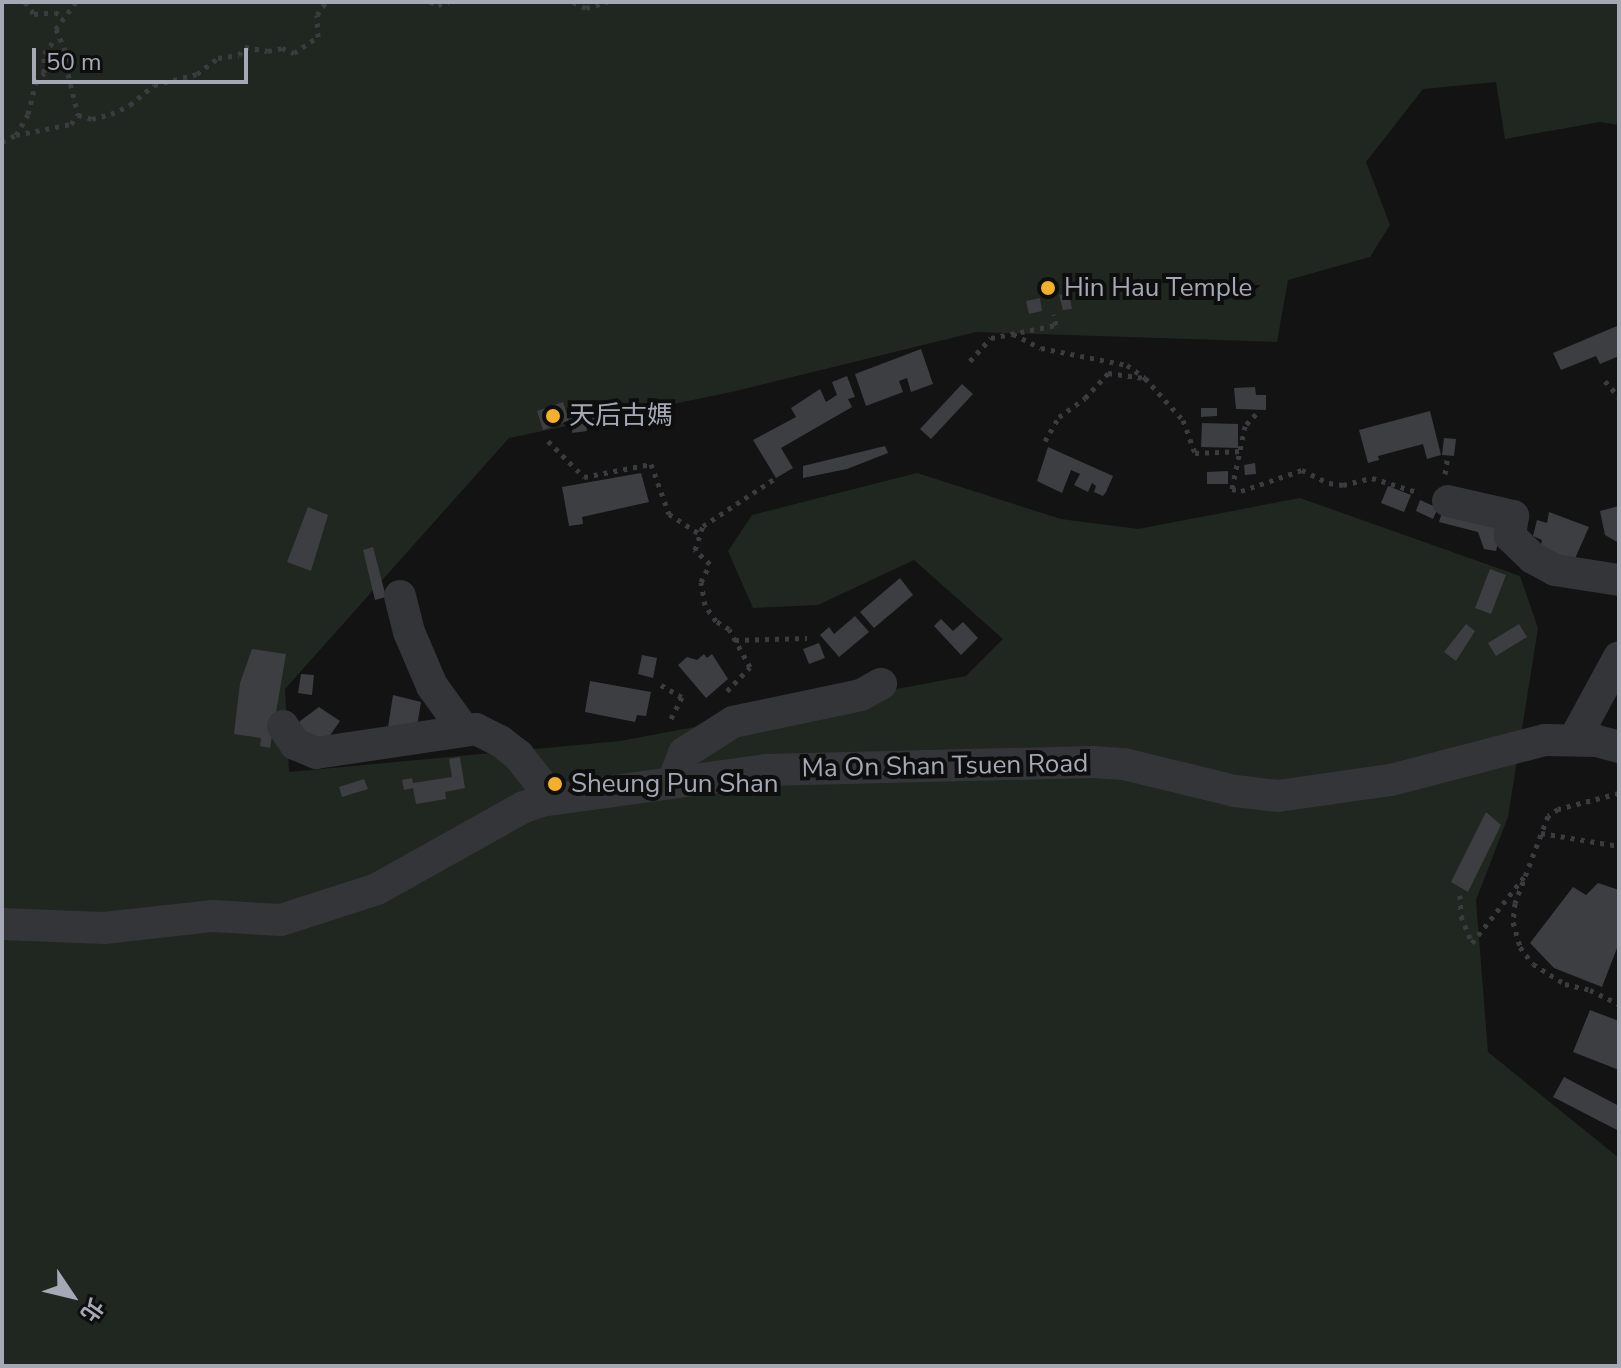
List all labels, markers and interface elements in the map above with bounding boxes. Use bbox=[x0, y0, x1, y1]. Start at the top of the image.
scale bar bbox=[36, 32, 252, 82]
text: 50 m bbox=[46, 46, 102, 78]
place label: Hin Hau Temple bbox=[1064, 272, 1252, 304]
marker: Hin Hau Temple bbox=[1039, 279, 1057, 297]
place label: 天后古媽 bbox=[569, 400, 673, 432]
marker: 天后古媽 bbox=[544, 407, 562, 425]
street label: Ma On Shan Tsuen Road bbox=[801, 748, 1089, 784]
place label: Sheung Pun Shan bbox=[571, 768, 778, 800]
marker: Sheung Pun Shan bbox=[546, 775, 564, 793]
north arrow bbox=[32, 1256, 112, 1336]
text: 北 bbox=[73, 1292, 110, 1327]

